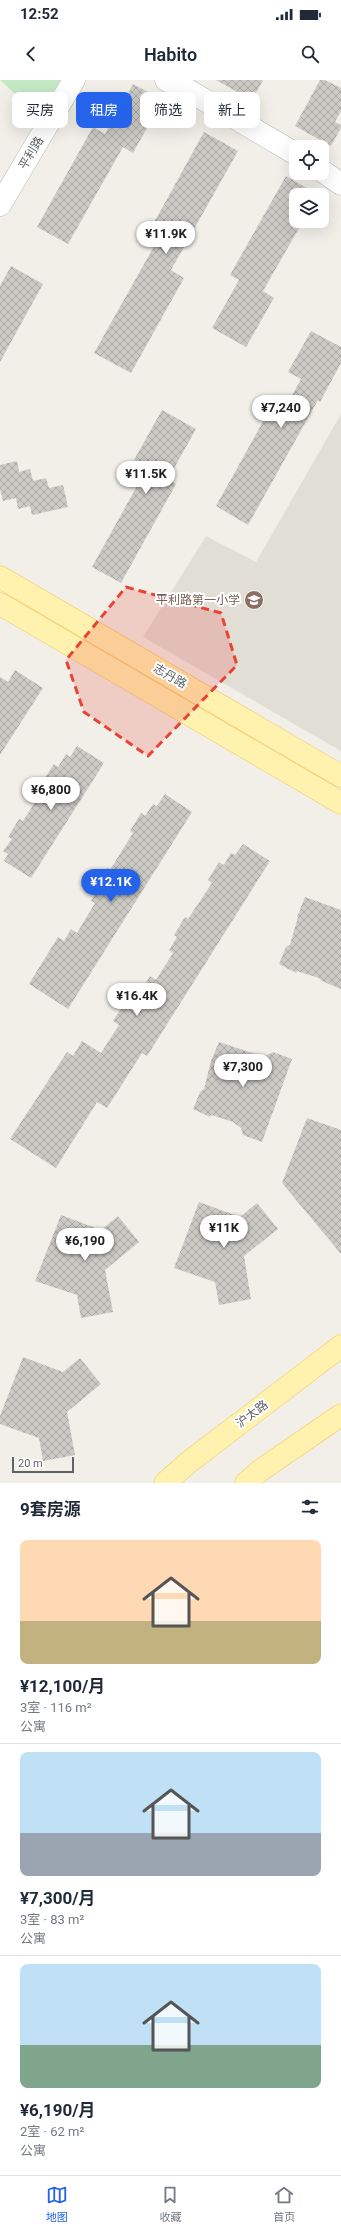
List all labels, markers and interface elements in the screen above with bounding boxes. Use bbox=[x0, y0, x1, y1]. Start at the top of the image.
text: 12:52 bbox=[20, 5, 59, 23]
icon: back bbox=[20, 43, 42, 65]
icon: search bbox=[299, 43, 321, 65]
text: Habito bbox=[144, 44, 197, 65]
chip: 买房 bbox=[12, 92, 68, 128]
chip: 租房 bbox=[76, 92, 132, 128]
chip: 筛选 bbox=[140, 92, 196, 128]
chip: 新上 bbox=[204, 92, 260, 128]
street label: 平利路 bbox=[16, 134, 46, 172]
map controls bbox=[289, 140, 329, 228]
button: locate bbox=[289, 140, 329, 180]
button: layers bbox=[289, 188, 329, 228]
pin: ¥11.9K bbox=[133, 221, 199, 255]
text: ¥11.9K bbox=[145, 226, 187, 241]
pin: ¥7,240 bbox=[248, 395, 314, 429]
text: ¥7,240 bbox=[261, 400, 301, 415]
pin: ¥11.5K bbox=[113, 461, 179, 495]
text: ¥11.5K bbox=[125, 466, 167, 481]
school or university icon: 平利路第一小学 bbox=[243, 589, 265, 611]
place label: 平利路第一小学 bbox=[156, 593, 240, 607]
street label: 志丹路 bbox=[151, 661, 189, 691]
pin: ¥6,800 bbox=[18, 777, 84, 811]
text: ¥6,800 bbox=[31, 782, 71, 797]
pin: ¥12.1K bbox=[78, 869, 144, 903]
text: ¥12.1K bbox=[90, 874, 132, 889]
pin: ¥16.4K bbox=[104, 983, 170, 1017]
text: ¥16.4K bbox=[116, 988, 158, 1003]
pin: ¥7,300 bbox=[210, 1054, 276, 1088]
text: ¥7,300 bbox=[223, 1059, 263, 1074]
pin: ¥11K bbox=[200, 1215, 248, 1249]
text: ¥11K bbox=[209, 1220, 239, 1235]
pin: ¥6,190 bbox=[52, 1228, 118, 1262]
text: ¥6,190 bbox=[65, 1233, 105, 1248]
street label: 沪太路 bbox=[233, 1398, 271, 1430]
scale bar bbox=[12, 1455, 74, 1474]
text: 20 m bbox=[18, 1457, 43, 1470]
icon: filters bbox=[299, 1496, 321, 1518]
text: 9套房源 bbox=[20, 1499, 81, 1519]
icon: home bbox=[135, 1566, 207, 1638]
text: ¥12,100/月 bbox=[20, 1676, 105, 1696]
text: 3室 · 116 m² bbox=[20, 1700, 91, 1715]
text: 公寓 bbox=[20, 1719, 46, 1734]
icon: home bbox=[135, 1778, 207, 1850]
text: ¥7,300/月 bbox=[20, 1888, 96, 1908]
text: 3室 · 83 m² bbox=[20, 1912, 84, 1927]
text: 公寓 bbox=[20, 1931, 46, 1946]
icon: home bbox=[135, 1990, 207, 2062]
text: ¥6,190/月 bbox=[20, 2100, 96, 2120]
text: 2室 · 62 m² bbox=[20, 2124, 84, 2139]
text: 公寓 bbox=[20, 2143, 46, 2158]
tab: 地图 bbox=[46, 2184, 68, 2224]
tab: 收藏 bbox=[159, 2184, 181, 2224]
tab: 首页 bbox=[273, 2184, 295, 2224]

